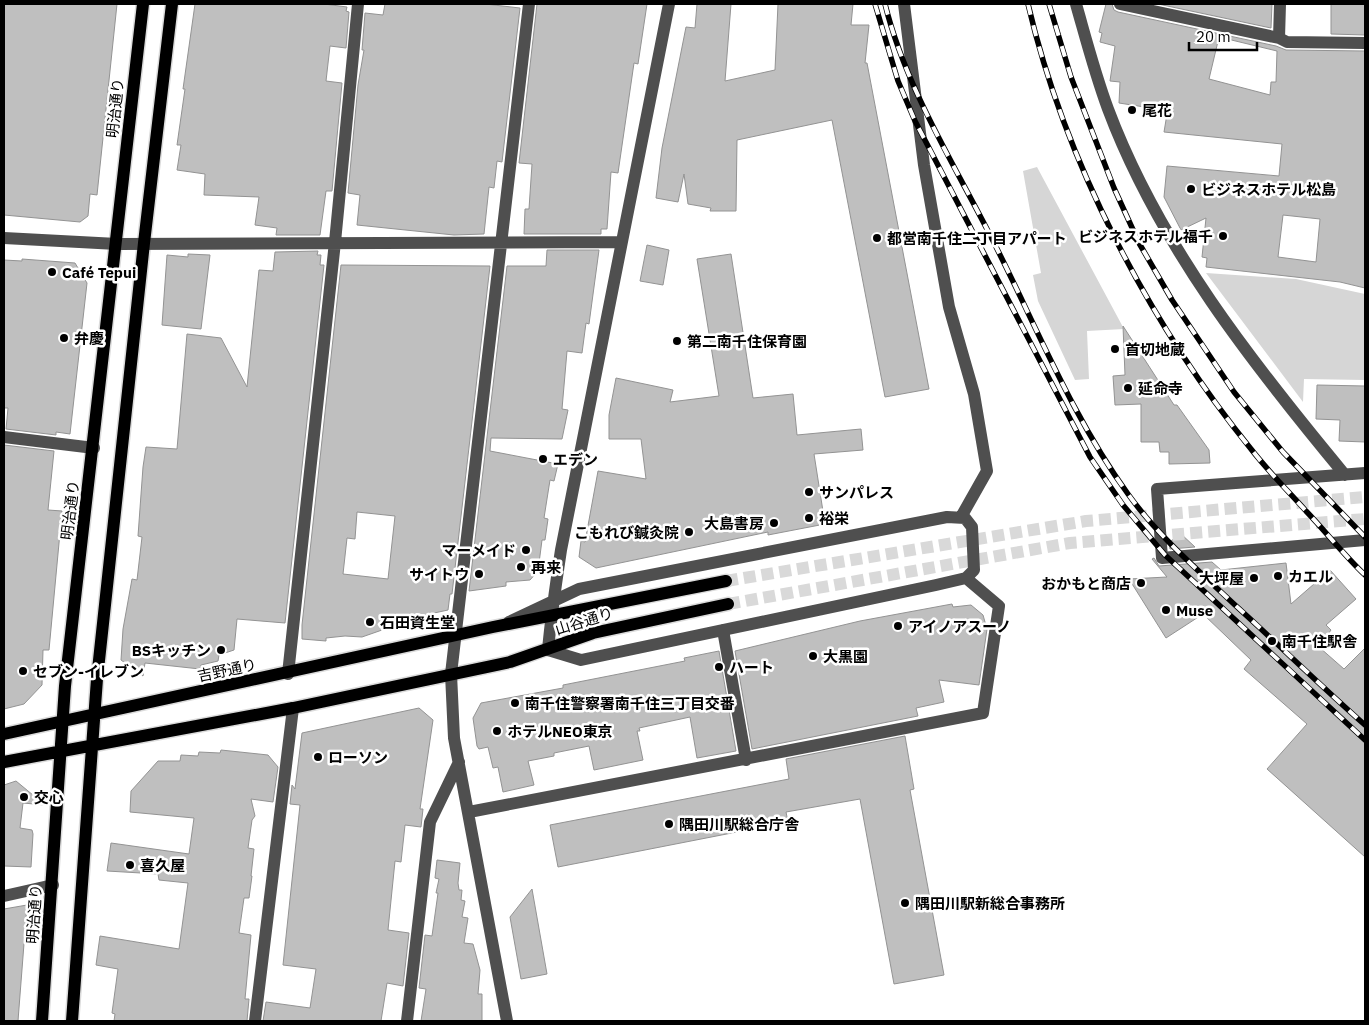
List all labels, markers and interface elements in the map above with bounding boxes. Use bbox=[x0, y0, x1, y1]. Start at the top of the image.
scale bar bbox=[1189, 20, 1256, 52]
text: 20 m bbox=[1196, 27, 1231, 46]
street label: 明治通り bbox=[102, 77, 128, 139]
place label: 尾花 bbox=[1142, 101, 1172, 120]
marker: 尾花 bbox=[1126, 104, 1138, 116]
place label: ビジネスホテル松島 bbox=[1201, 180, 1336, 199]
marker: ビジネスホテル松島 bbox=[1185, 183, 1197, 195]
place label: ビジネスホテル福千 bbox=[1078, 227, 1213, 246]
place label: 都営南千住二丁目アパート bbox=[887, 229, 1067, 248]
marker: ビジネスホテル福千 bbox=[1217, 230, 1229, 242]
marker: 都営南千住二丁目アパート bbox=[871, 232, 883, 244]
place label: Café Tepui bbox=[62, 263, 136, 282]
marker: Café Tepui bbox=[46, 266, 58, 278]
place label: 弁慶 bbox=[74, 329, 104, 348]
marker: 弁慶 bbox=[58, 332, 70, 344]
place label: 第二南千住保育園 bbox=[687, 332, 807, 351]
marker: 第二南千住保育園 bbox=[671, 335, 683, 347]
place label: 首切地蔵 bbox=[1125, 340, 1185, 359]
marker: 首切地蔵 bbox=[1109, 343, 1121, 355]
place label: 延命寺 bbox=[1138, 379, 1183, 398]
marker: 延命寺 bbox=[1122, 382, 1134, 394]
place label: エデン bbox=[553, 450, 598, 469]
marker: エデン bbox=[537, 453, 549, 465]
street label: 明治通り bbox=[57, 479, 83, 541]
place label: サンパレス bbox=[819, 483, 894, 502]
marker: サンパレス bbox=[803, 486, 815, 498]
place label: 裕栄 bbox=[819, 509, 849, 528]
marker: 裕栄 bbox=[803, 512, 815, 524]
place label: 大島書房 bbox=[704, 514, 764, 533]
marker: 大島書房 bbox=[768, 517, 780, 529]
place label: こもれび鍼灸院 bbox=[574, 523, 679, 542]
marker: こもれび鍼灸院 bbox=[683, 526, 695, 538]
place label: マーメイド bbox=[442, 541, 516, 560]
marker: マーメイド bbox=[520, 544, 532, 556]
place label: 再来 bbox=[531, 558, 561, 577]
marker: 再来 bbox=[515, 561, 527, 573]
place label: サイトウ bbox=[409, 565, 469, 584]
place label: カエル bbox=[1288, 567, 1333, 586]
marker: サイトウ bbox=[473, 568, 485, 580]
place label: 大坪屋 bbox=[1199, 569, 1244, 588]
marker: カエル bbox=[1272, 570, 1284, 582]
marker: 大坪屋 bbox=[1248, 572, 1260, 584]
place label: おかもと商店 bbox=[1041, 574, 1131, 593]
marker: おかもと商店 bbox=[1135, 577, 1147, 589]
place label: Muse bbox=[1176, 601, 1213, 620]
street label: 山谷通り bbox=[553, 603, 615, 639]
marker: Muse bbox=[1160, 604, 1172, 616]
place label: 石田資生堂 bbox=[380, 613, 455, 632]
marker: 石田資生堂 bbox=[364, 616, 376, 628]
place label: アイノアスーノ bbox=[908, 617, 1011, 636]
marker: アイノアスーノ bbox=[892, 620, 904, 632]
place label: 南千住駅舎 bbox=[1282, 632, 1358, 651]
marker: 南千住駅舎 bbox=[1266, 635, 1278, 647]
place label: BSキッチン bbox=[132, 641, 211, 660]
marker: BSキッチン bbox=[215, 644, 227, 656]
place label: 大黒園 bbox=[823, 647, 868, 666]
marker: 大黒園 bbox=[807, 650, 819, 662]
street label: 吉野通り bbox=[196, 654, 258, 686]
place label: ハート bbox=[729, 658, 774, 677]
marker: ハート bbox=[713, 661, 725, 673]
place label: セブン-イレブン bbox=[33, 662, 144, 681]
marker: セブン-イレブン bbox=[17, 665, 29, 677]
place label: 南千住警察署南千住三丁目交番 bbox=[525, 694, 735, 713]
marker: 南千住警察署南千住三丁目交番 bbox=[509, 697, 521, 709]
place label: ホテルNEO東京 bbox=[507, 722, 613, 741]
marker: ホテルNEO東京 bbox=[491, 725, 503, 737]
place label: ローソン bbox=[328, 748, 388, 767]
marker: ローソン bbox=[312, 751, 324, 763]
place label: 交心 bbox=[34, 788, 64, 807]
marker: 交心 bbox=[18, 791, 30, 803]
place label: 隅田川駅総合庁舎 bbox=[679, 815, 800, 834]
marker: 隅田川駅総合庁舎 bbox=[663, 818, 675, 830]
place label: 喜久屋 bbox=[140, 856, 185, 875]
marker: 喜久屋 bbox=[124, 859, 136, 871]
street label: 明治通り bbox=[22, 883, 46, 945]
place label: 隅田川駅新総合事務所 bbox=[915, 894, 1065, 913]
marker: 隅田川駅新総合事務所 bbox=[899, 897, 911, 909]

